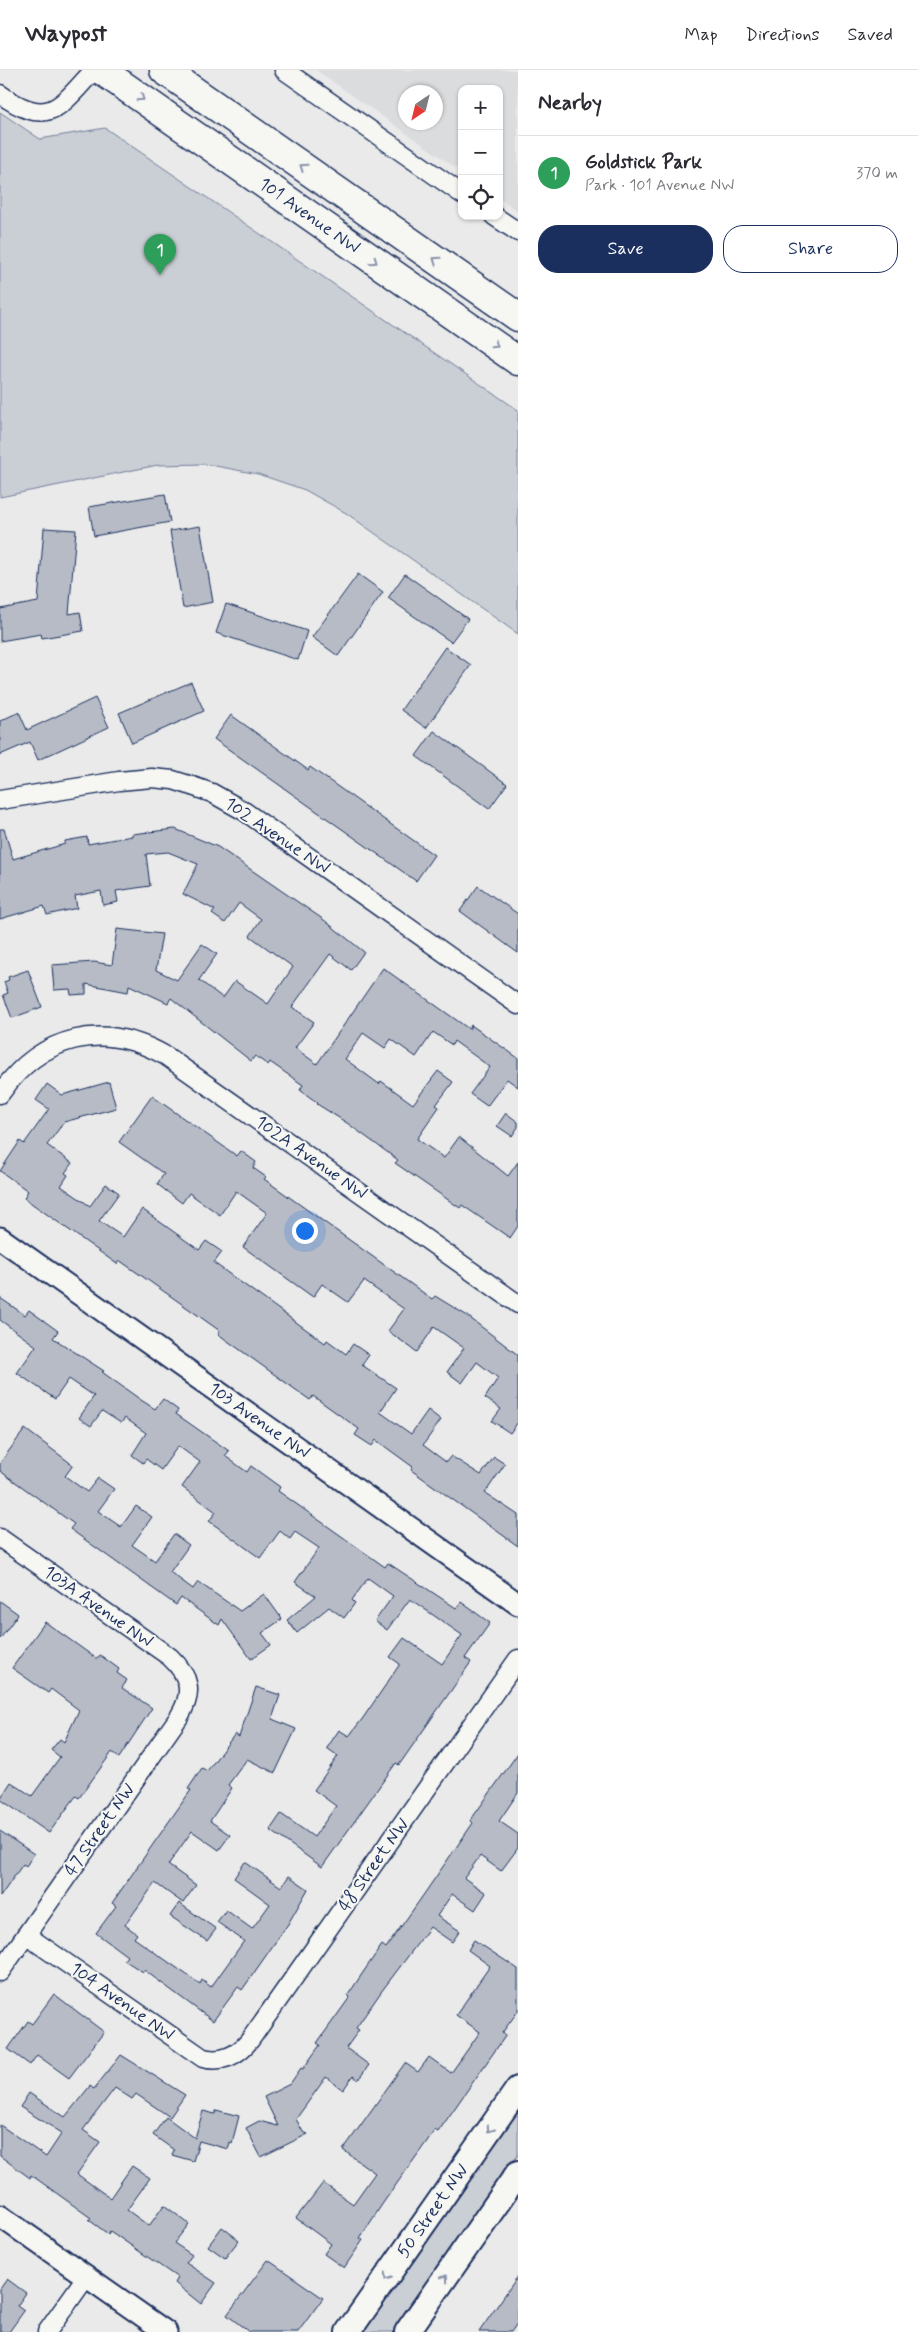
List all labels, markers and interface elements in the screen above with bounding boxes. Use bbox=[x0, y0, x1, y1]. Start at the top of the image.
text: Waypost bbox=[25, 19, 107, 50]
text: Map bbox=[685, 23, 718, 47]
text: Directions bbox=[746, 23, 820, 47]
text: Saved bbox=[848, 23, 893, 47]
north arrow bbox=[398, 85, 443, 130]
map controls bbox=[458, 85, 503, 220]
button: + bbox=[458, 85, 503, 130]
text: Nearby bbox=[538, 89, 602, 117]
one-way arrow bbox=[135, 92, 145, 101]
button: − bbox=[458, 130, 503, 175]
text: Goldstick Park bbox=[585, 150, 702, 175]
text: 1 bbox=[550, 163, 558, 184]
text: 370 m bbox=[856, 163, 898, 184]
one-way arrow bbox=[299, 164, 309, 173]
street label: 101 Avenue NW bbox=[254, 172, 364, 260]
button: locate bbox=[458, 175, 503, 220]
text: Park · 101 Avenue NW bbox=[585, 175, 734, 196]
button: Save bbox=[538, 225, 713, 273]
button: Share bbox=[723, 225, 898, 273]
pin: 1 bbox=[144, 234, 176, 275]
one-way arrow bbox=[369, 255, 378, 264]
one-way arrow bbox=[432, 257, 442, 266]
one-way arrow bbox=[489, 339, 499, 348]
street label: 102 Avenue NW bbox=[220, 792, 334, 880]
street label: 102A Avenue NW bbox=[250, 1110, 372, 1206]
your location bbox=[292, 1218, 318, 1244]
street label: 103 Avenue NW bbox=[203, 1377, 315, 1465]
street label: 103A Avenue NW bbox=[39, 1560, 157, 1654]
street label: 47 Street NW bbox=[59, 1779, 141, 1881]
street label: 48 Street NW bbox=[333, 1813, 415, 1917]
street label: 104 Avenue NW bbox=[65, 1957, 179, 2047]
one-way arrow bbox=[487, 2124, 496, 2133]
street label: 50 Street NW bbox=[392, 2159, 474, 2263]
one-way arrow bbox=[384, 2271, 393, 2281]
one-way arrow bbox=[439, 2274, 448, 2284]

